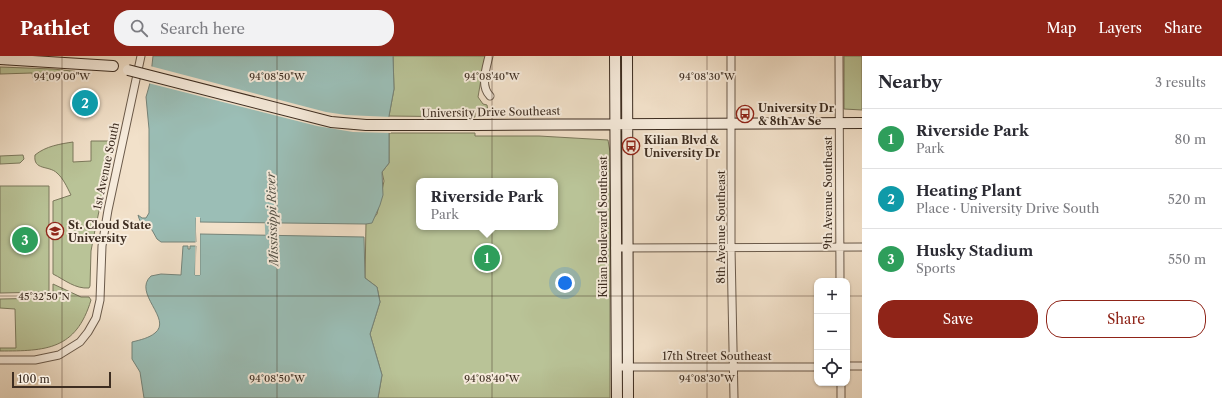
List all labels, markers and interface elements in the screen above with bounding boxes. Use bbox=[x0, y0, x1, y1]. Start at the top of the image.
search box bbox=[114, 10, 394, 46]
text: Pathlet bbox=[20, 17, 90, 40]
icon: search bbox=[128, 17, 150, 39]
text: Search here bbox=[160, 19, 245, 38]
text: Map bbox=[1046, 19, 1076, 37]
text: Layers bbox=[1098, 19, 1142, 37]
text: Share bbox=[1164, 19, 1202, 37]
text: 94°09'00"W bbox=[34, 70, 91, 83]
text: 94°08'50"W bbox=[249, 70, 306, 83]
text: 94°08'40"W bbox=[464, 70, 521, 83]
text: 94°08'30"W bbox=[679, 70, 736, 83]
text: Nearby bbox=[878, 72, 942, 92]
text: 3 results bbox=[1155, 74, 1206, 90]
pin: 2 bbox=[72, 88, 98, 118]
place label: University Dr & 8th Av Se bbox=[758, 101, 835, 128]
street label: University Drive Southeast bbox=[422, 104, 560, 120]
bus stop icon: University Dr & 8th Av Se bbox=[735, 104, 755, 124]
street label: 1st Avenue South bbox=[90, 121, 122, 211]
text: Riverside Park bbox=[916, 121, 1029, 140]
text: 1 bbox=[888, 131, 894, 147]
text: 80 m bbox=[1174, 131, 1206, 147]
place label: Kilian Blvd & University Dr bbox=[644, 133, 721, 160]
bus stop icon: Kilian Blvd & University Dr bbox=[621, 136, 641, 156]
street label: 9th Avenue Southeast bbox=[821, 136, 835, 250]
text: Park bbox=[916, 140, 944, 156]
street label: Kilian Boulevard Southeast bbox=[596, 156, 610, 298]
street label: 8th Avenue Southeast bbox=[714, 170, 728, 284]
water label: Mississippi River bbox=[263, 171, 281, 268]
popup bbox=[416, 178, 558, 230]
text: Heating Plant bbox=[916, 181, 1022, 200]
text: Riverside Park bbox=[431, 187, 543, 206]
text: 2 bbox=[887, 191, 895, 207]
text: 520 m bbox=[1168, 191, 1206, 207]
text: Place · University Drive South bbox=[916, 200, 1099, 216]
text: Park bbox=[431, 206, 459, 222]
place label: St. Cloud State University bbox=[68, 218, 152, 245]
school or university icon: St. Cloud State University bbox=[45, 221, 65, 241]
pin: 3 bbox=[12, 225, 38, 255]
text: Husky Stadium bbox=[916, 241, 1033, 260]
pin: 1 bbox=[474, 243, 500, 273]
text: 3 bbox=[887, 251, 895, 267]
text: 550 m bbox=[1168, 251, 1206, 267]
text: Sports bbox=[916, 260, 955, 276]
your location bbox=[555, 273, 575, 293]
map controls bbox=[814, 278, 850, 386]
button: + bbox=[814, 278, 850, 314]
text: 45°32'50"N bbox=[18, 290, 70, 303]
button: Save bbox=[878, 300, 1038, 338]
button: Share bbox=[1046, 300, 1206, 338]
button: − bbox=[814, 314, 850, 350]
street label: 17th Street Southeast bbox=[662, 349, 772, 363]
button: locate bbox=[814, 350, 850, 386]
scale bar bbox=[12, 370, 111, 389]
text: 100 m bbox=[18, 372, 50, 386]
text: 94°08'50"W bbox=[249, 372, 306, 385]
text: 94°08'40"W bbox=[464, 372, 521, 385]
text: 94°08'30"W bbox=[679, 372, 736, 385]

